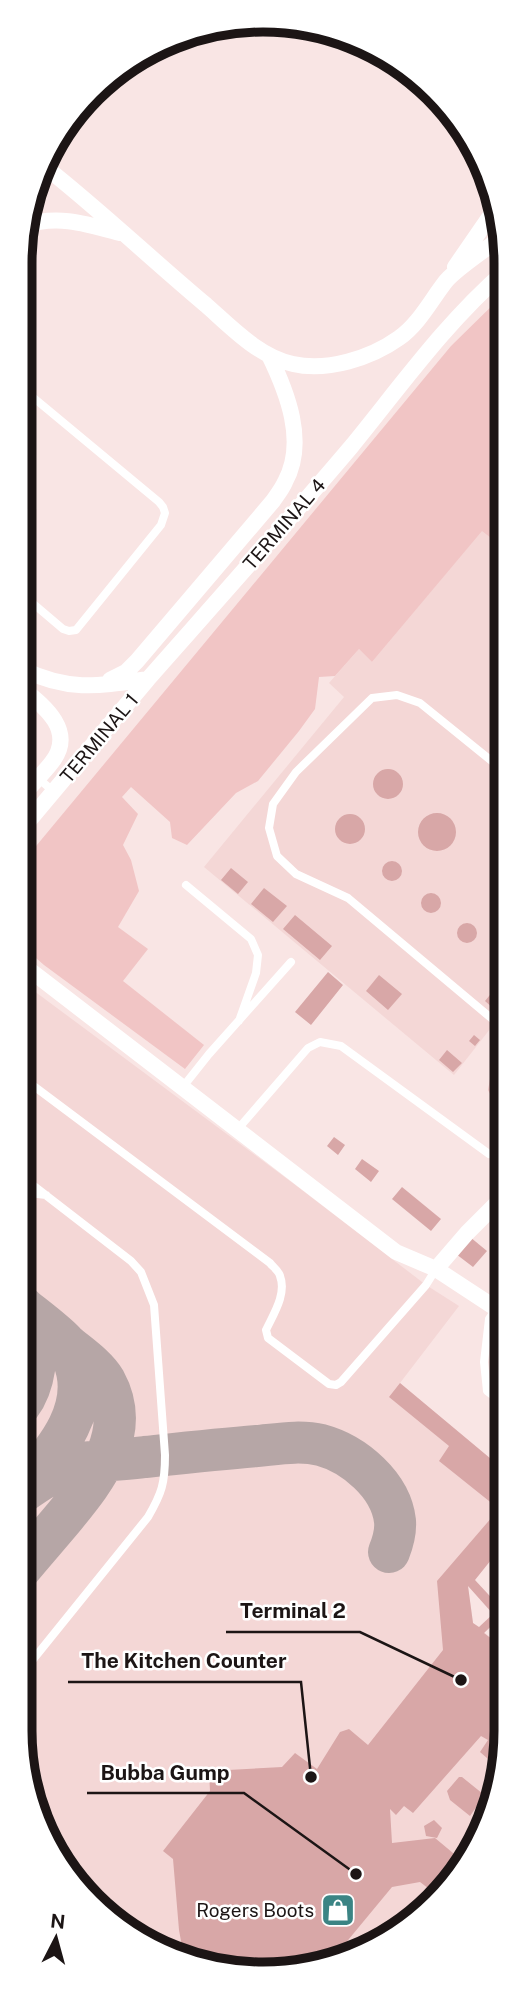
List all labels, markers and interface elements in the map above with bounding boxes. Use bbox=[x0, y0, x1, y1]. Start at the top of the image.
street label: TERMINAL 4 bbox=[238, 474, 330, 574]
street label: TERMINAL 1 bbox=[55, 689, 143, 787]
callout: Terminal 2 bbox=[226, 1590, 360, 1632]
text: Terminal 2 bbox=[240, 1598, 346, 1623]
callout: The Kitchen Counter bbox=[68, 1640, 301, 1682]
text: The Kitchen Counter bbox=[81, 1648, 287, 1673]
callout: Bubba Gump bbox=[87, 1751, 244, 1793]
text: Bubba Gump bbox=[100, 1760, 230, 1785]
shop icon: Rogers Boots bbox=[319, 1891, 357, 1929]
place label: Rogers Boots bbox=[196, 1899, 314, 1921]
north arrow bbox=[21, 1903, 91, 1973]
text: N bbox=[49, 1909, 66, 1933]

